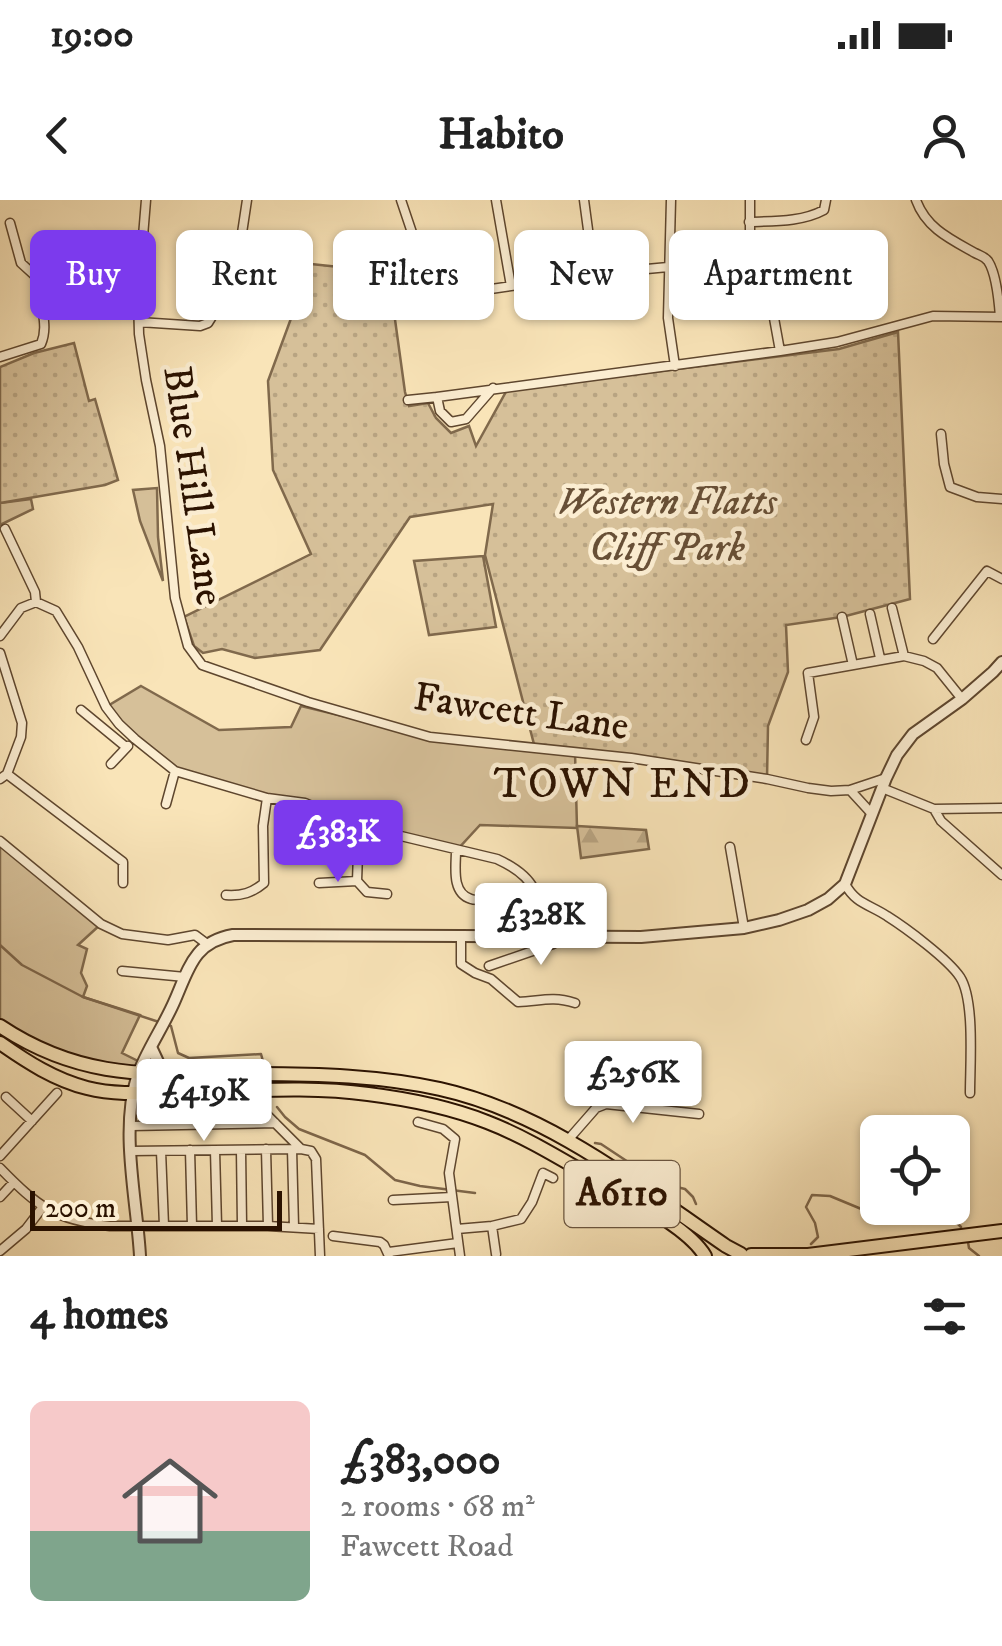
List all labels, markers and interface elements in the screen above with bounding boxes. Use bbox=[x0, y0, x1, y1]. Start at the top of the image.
text: 19:00 bbox=[50, 11, 134, 59]
text: Habito bbox=[438, 107, 564, 163]
icon: back bbox=[30, 108, 85, 163]
icon: person bbox=[917, 108, 972, 163]
chip: Buy bbox=[30, 230, 156, 320]
chip: Rent bbox=[176, 230, 313, 320]
chip: Filters bbox=[333, 230, 494, 320]
chip: New bbox=[514, 230, 649, 320]
chip: Apartment bbox=[669, 230, 888, 320]
street label: Blue Hill Lane bbox=[150, 363, 234, 609]
park label: Western Flatts Cliff Park bbox=[557, 478, 778, 574]
street label: Fawcett Lane bbox=[410, 673, 632, 753]
district label: TOWN END bbox=[494, 759, 752, 811]
pin: £383K bbox=[268, 800, 408, 885]
text: £383K bbox=[296, 812, 380, 852]
pin: £328K bbox=[471, 883, 611, 968]
text: £328K bbox=[497, 895, 585, 935]
pin: £256K bbox=[563, 1041, 703, 1126]
text: £256K bbox=[587, 1053, 679, 1093]
pin: £419K bbox=[134, 1059, 274, 1144]
text: £419K bbox=[159, 1071, 249, 1111]
map controls bbox=[860, 1115, 970, 1225]
button: locate bbox=[860, 1115, 970, 1225]
road number: A6110 bbox=[564, 1161, 680, 1227]
scale bar bbox=[30, 1186, 282, 1230]
text: 200 m bbox=[45, 1191, 116, 1226]
icon: filters bbox=[917, 1289, 972, 1344]
text: 4 homes bbox=[30, 1290, 168, 1342]
text: £383,000 bbox=[340, 1435, 501, 1487]
icon: home bbox=[110, 1441, 230, 1561]
text: 2 rooms · 68 m² bbox=[340, 1487, 535, 1527]
text: Fawcett Road bbox=[340, 1527, 513, 1567]

